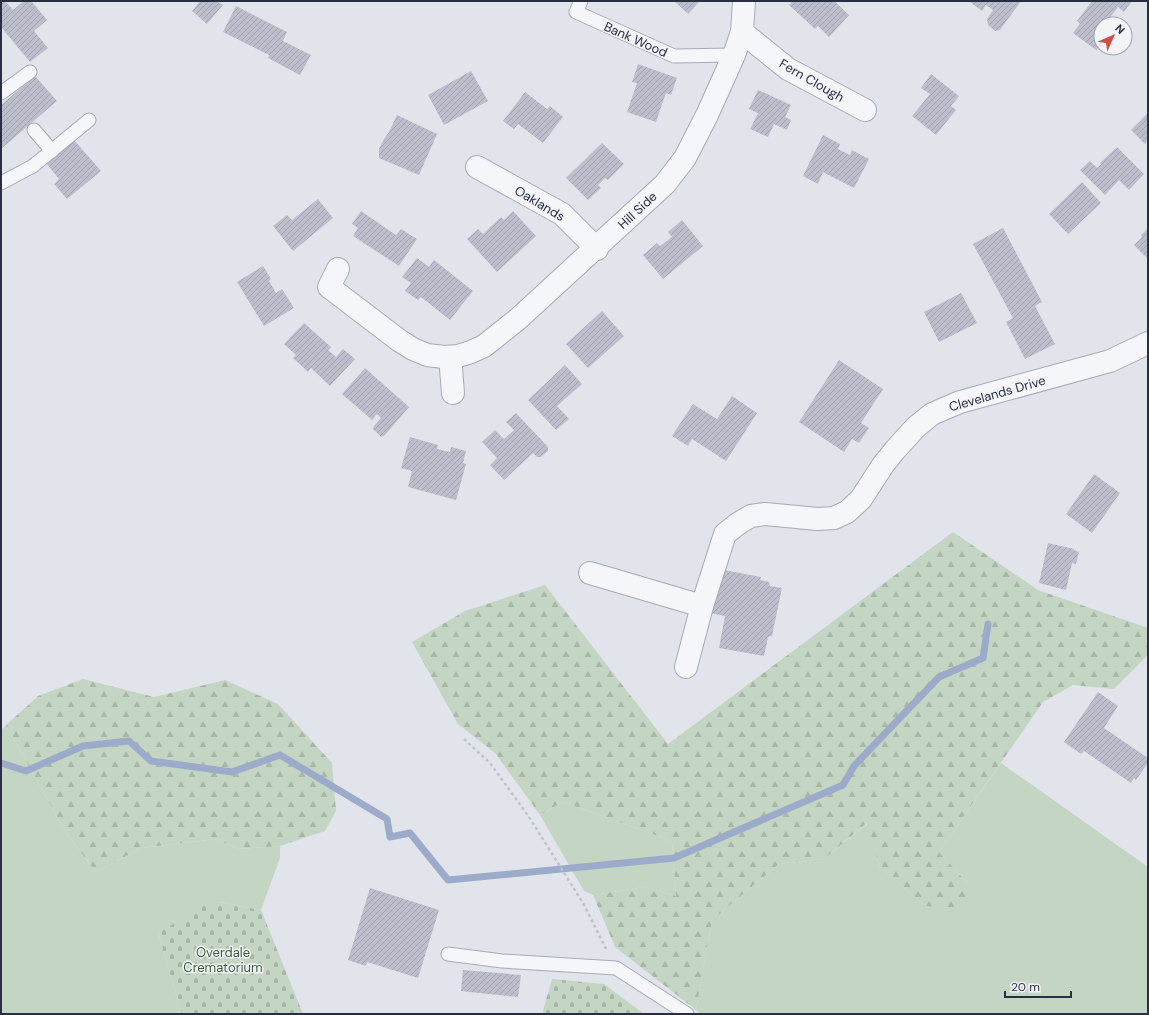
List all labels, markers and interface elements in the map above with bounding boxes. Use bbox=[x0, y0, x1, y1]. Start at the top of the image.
north arrow bbox=[1093, 16, 1133, 56]
street label: Bank Wood bbox=[601, 18, 670, 61]
text: N bbox=[1112, 21, 1128, 37]
street label: Fern Clough bbox=[776, 55, 847, 106]
street label: Oaklands bbox=[511, 182, 568, 225]
street label: Hill Side bbox=[614, 188, 660, 233]
street label: Clevelands Drive bbox=[947, 372, 1047, 415]
park label: Overdale Crematorium bbox=[183, 944, 263, 976]
scale bar bbox=[1005, 973, 1071, 999]
text: 20 m bbox=[1011, 979, 1040, 995]

